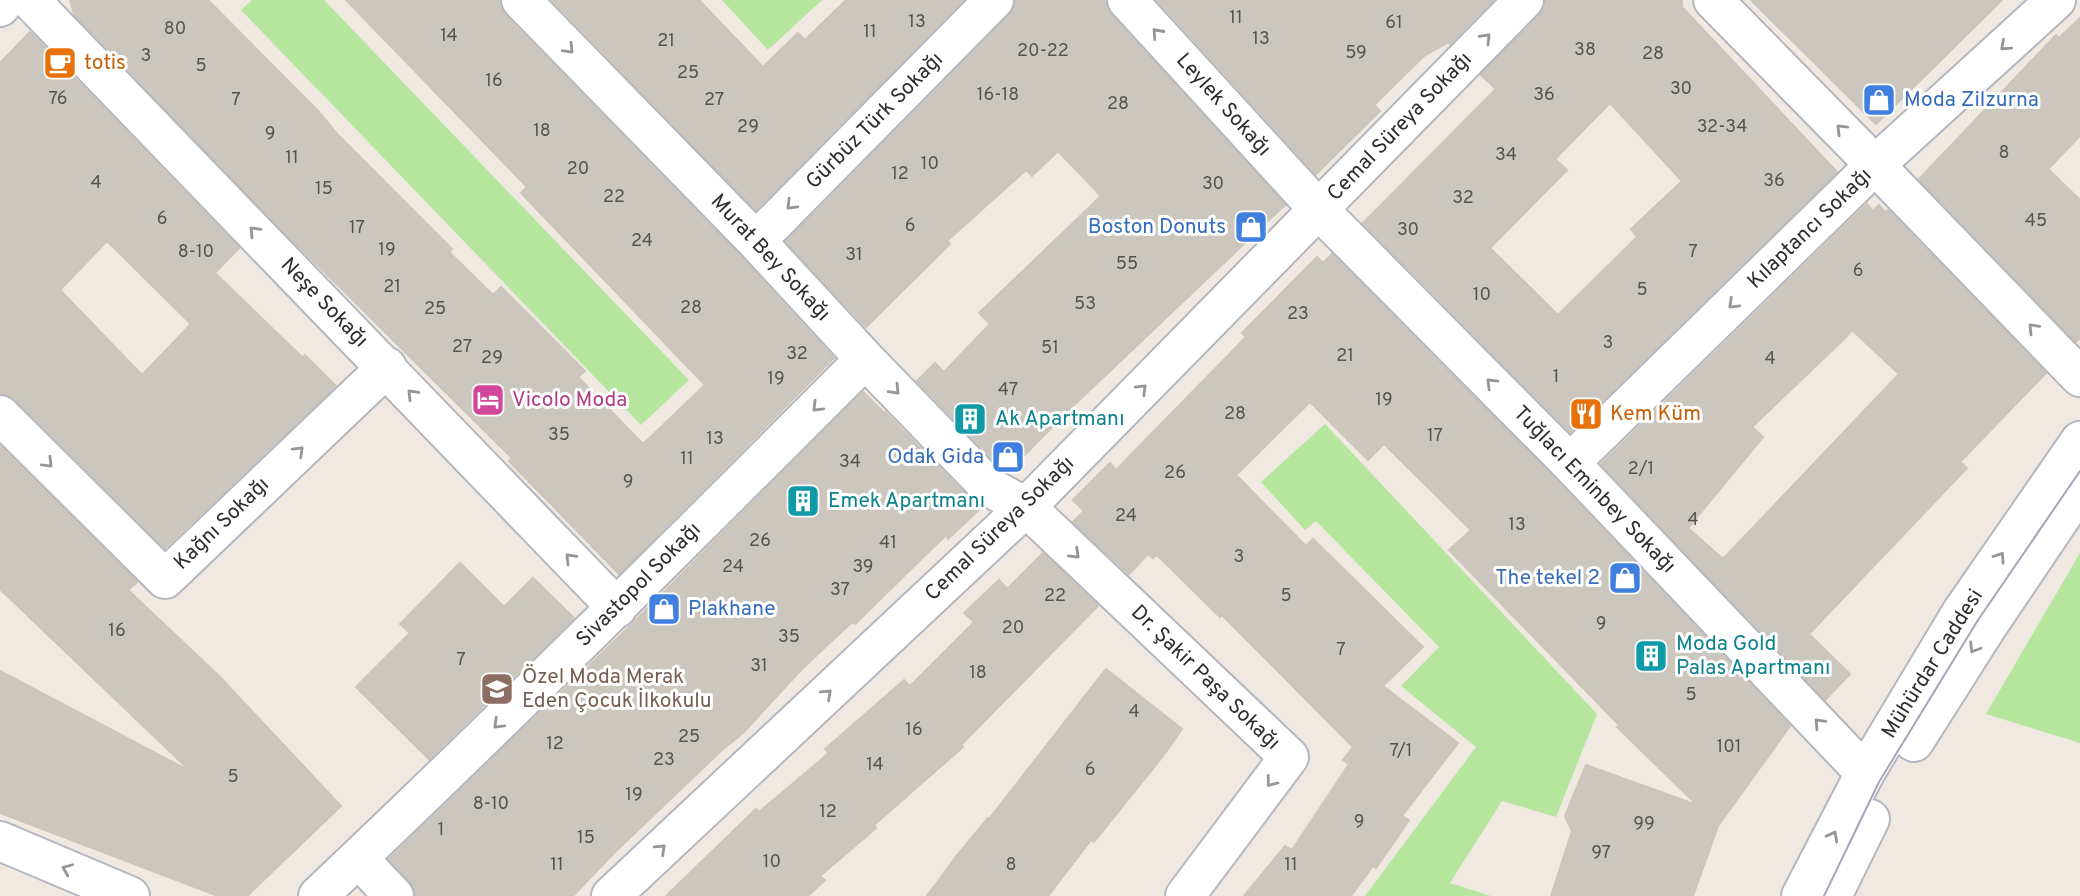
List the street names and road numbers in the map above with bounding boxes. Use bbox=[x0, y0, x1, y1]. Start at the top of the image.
street label: Gürbüz Türk Sokağı bbox=[801, 47, 949, 195]
street label: Cemal Süreya Sokağı bbox=[1322, 47, 1478, 207]
street label: Leylek Sokağı bbox=[1170, 48, 1276, 162]
street label: Kılaptancı Sokağı bbox=[1742, 163, 1878, 295]
street label: Murat Bey Sokağı bbox=[704, 189, 836, 327]
street label: Neşe Sokağı bbox=[274, 252, 374, 354]
street label: Tuğlacı Eminbey Sokağı bbox=[1507, 401, 1681, 579]
street label: Cemal Süreya Sokağı bbox=[920, 451, 1080, 607]
street label: Kağnı Sokağı bbox=[169, 472, 275, 576]
street label: Sivastopol Sokağı bbox=[571, 517, 707, 653]
street label: Mühürdar Caddesi bbox=[1876, 584, 1990, 744]
street label: Dr. Şakir Paşa Sokağı bbox=[1125, 600, 1285, 756]

